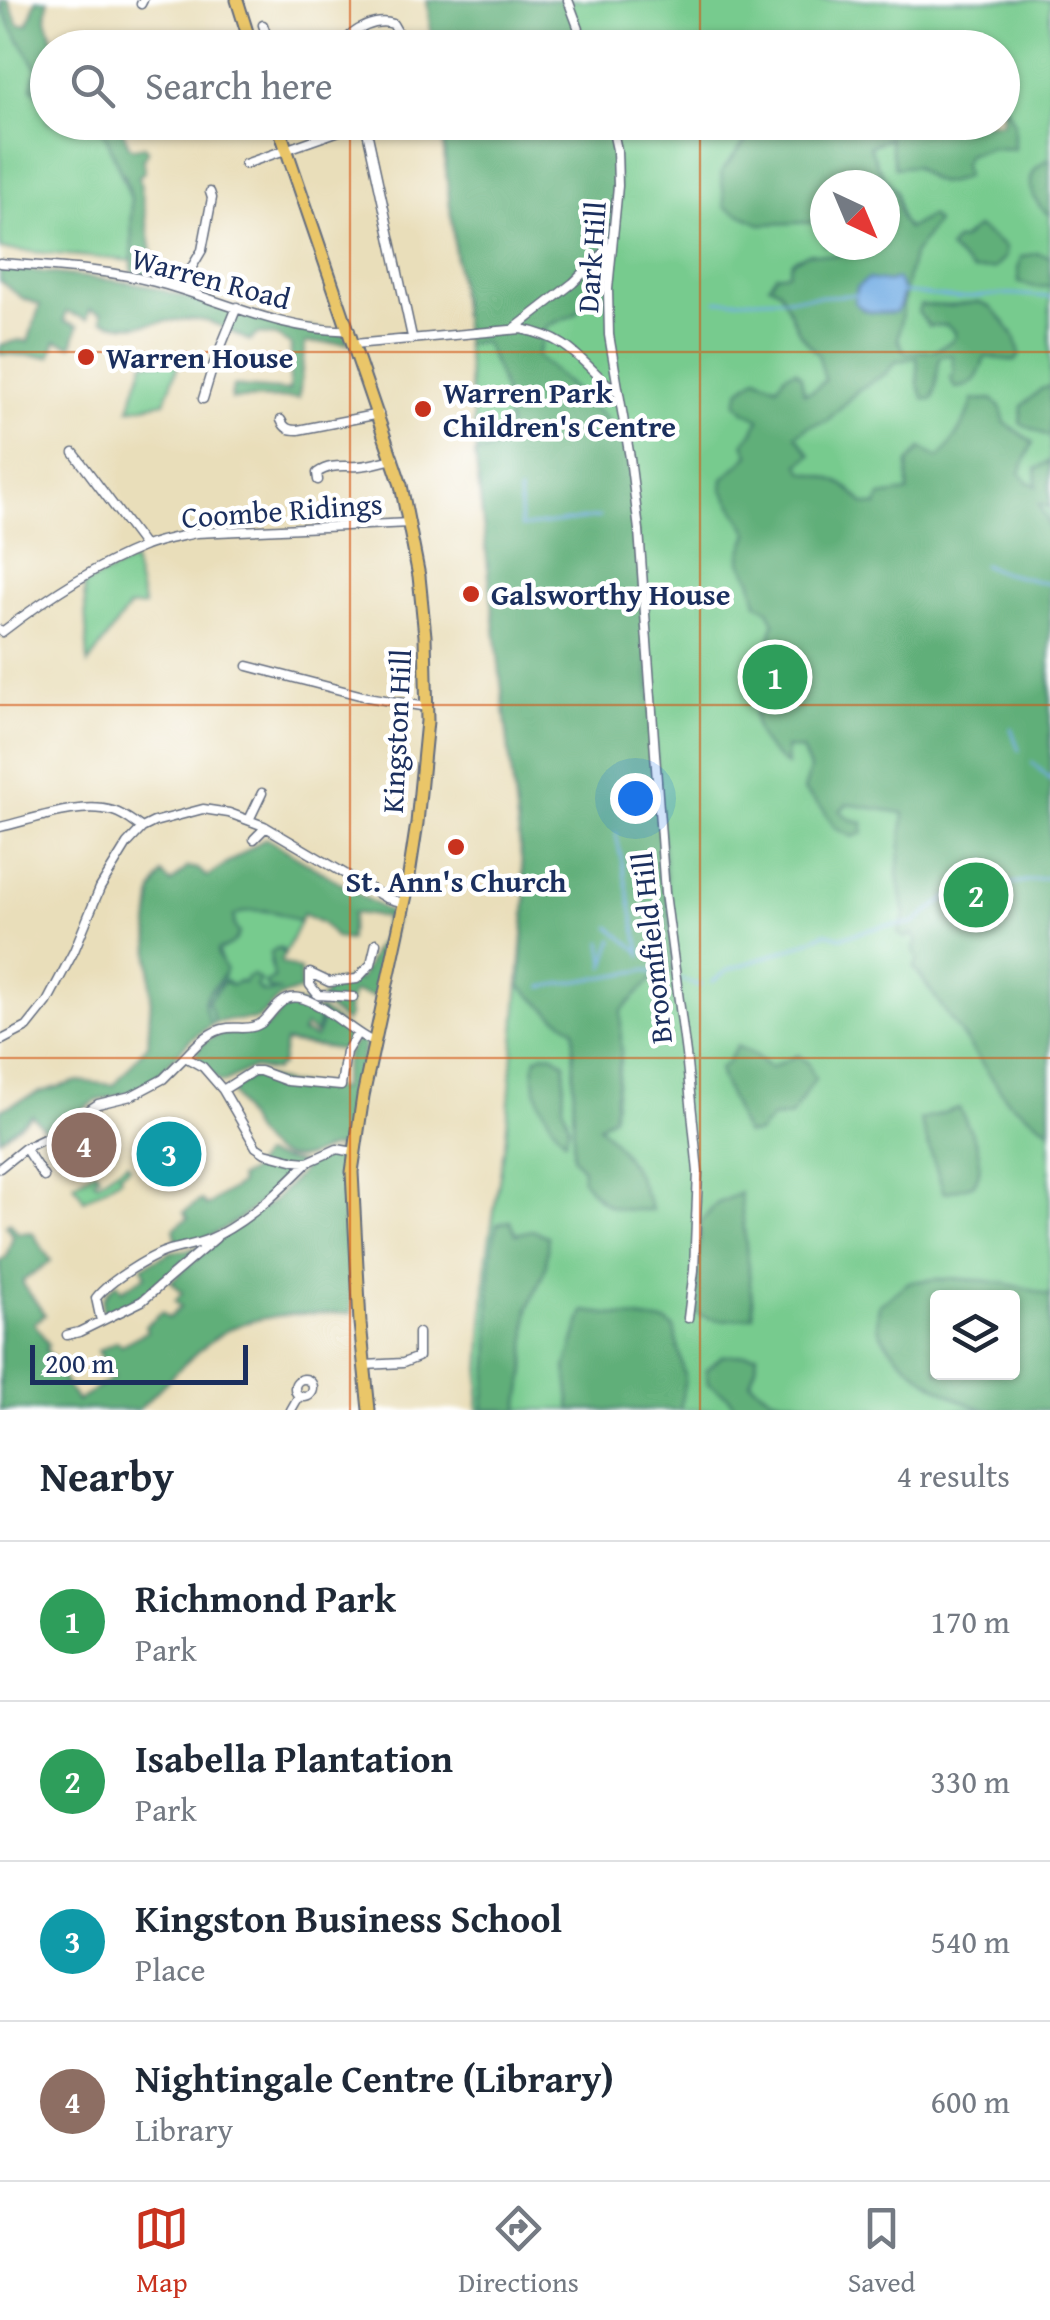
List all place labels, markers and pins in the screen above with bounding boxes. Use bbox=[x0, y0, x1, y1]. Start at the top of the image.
place label: Warren House bbox=[106, 335, 294, 379]
marker: Warren House bbox=[75, 346, 97, 368]
place label: Warren Park Children's Centre bbox=[443, 370, 676, 448]
marker: Warren Park Children's Centre bbox=[412, 398, 434, 420]
place label: Galsworthy House bbox=[491, 572, 730, 616]
marker: Galsworthy House bbox=[460, 583, 482, 605]
pin: 1 bbox=[742, 640, 808, 714]
marker: St. Ann's Church bbox=[445, 836, 467, 858]
pin: 2 bbox=[944, 858, 1008, 932]
place label: St. Ann's Church bbox=[345, 859, 567, 903]
pin: 4 bbox=[52, 1108, 116, 1182]
pin: 3 bbox=[136, 1116, 202, 1192]

